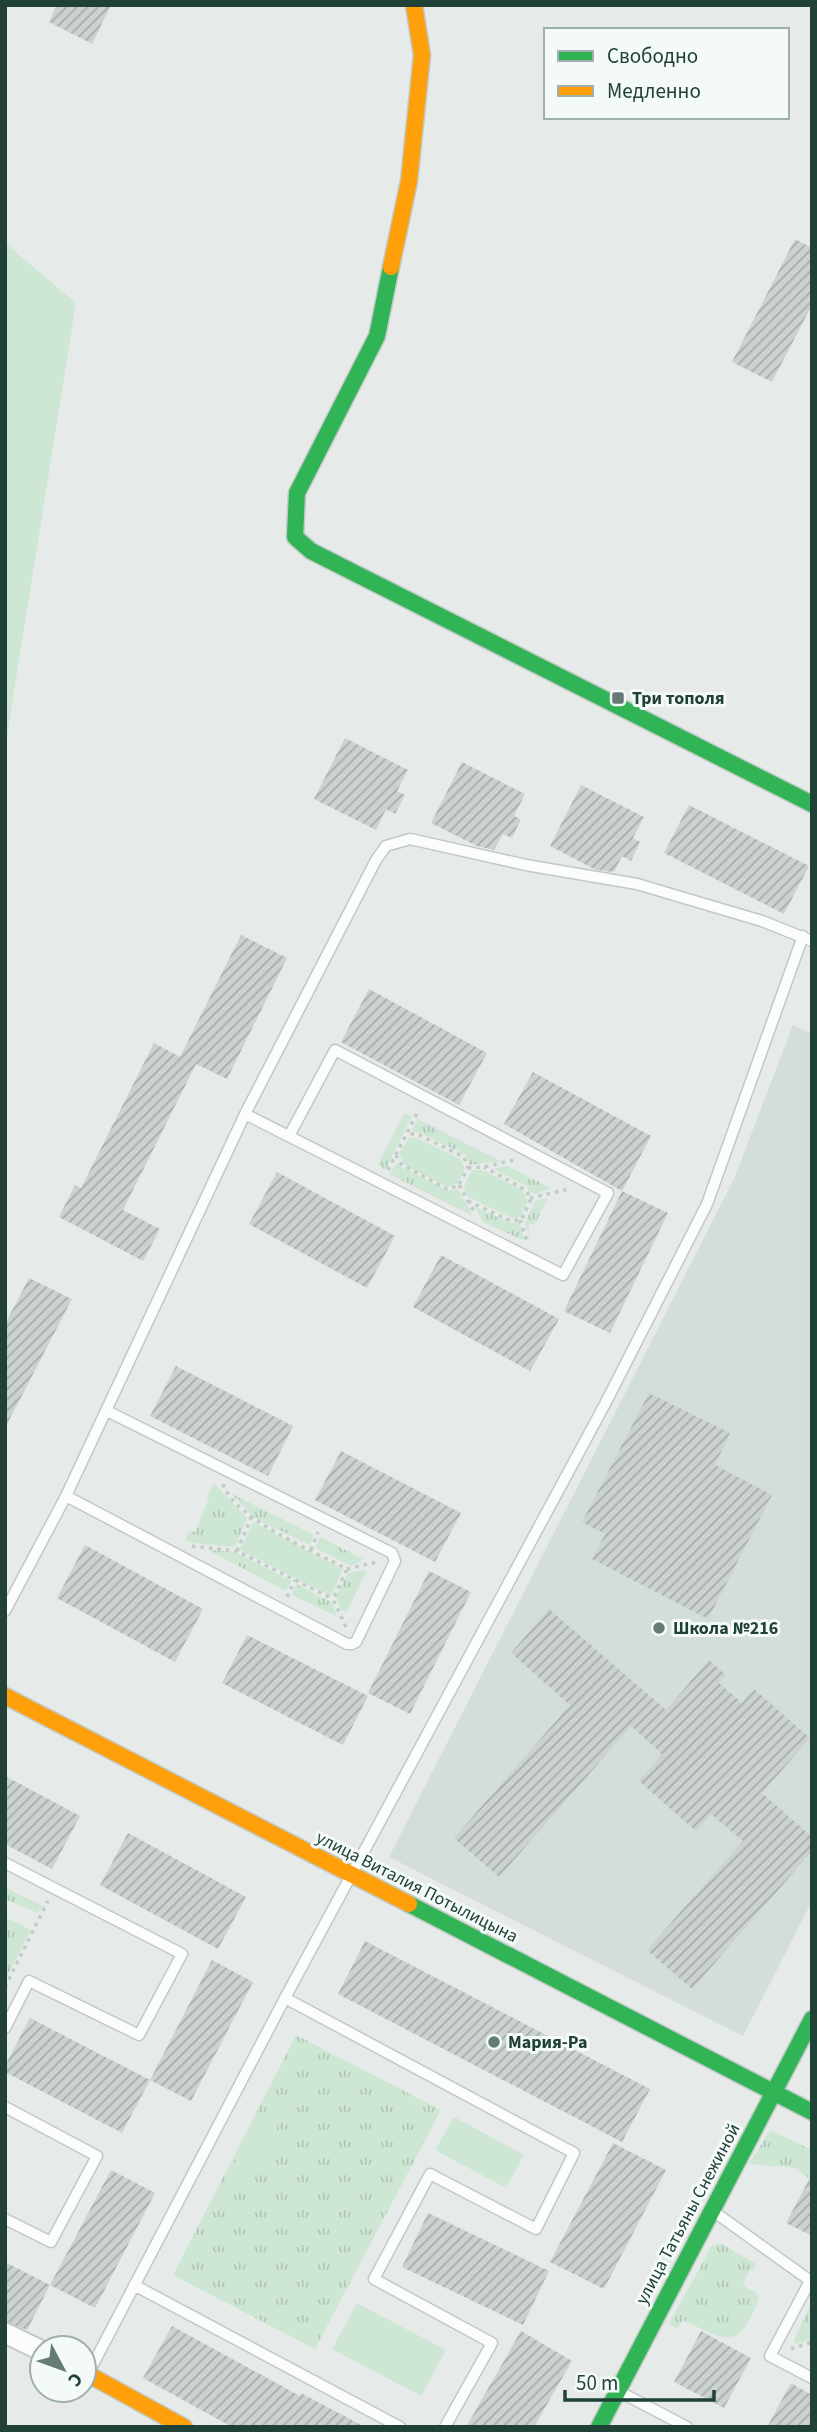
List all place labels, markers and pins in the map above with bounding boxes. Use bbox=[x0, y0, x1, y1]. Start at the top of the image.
place label: Три тополя bbox=[632, 686, 725, 711]
marker: Три тополя bbox=[610, 690, 626, 706]
place label: Школа №216 bbox=[673, 1616, 778, 1641]
marker: Школа №216 bbox=[651, 1620, 667, 1636]
place label: Мария-Ра bbox=[508, 2030, 587, 2055]
marker: Мария-Ра bbox=[486, 2034, 502, 2050]

